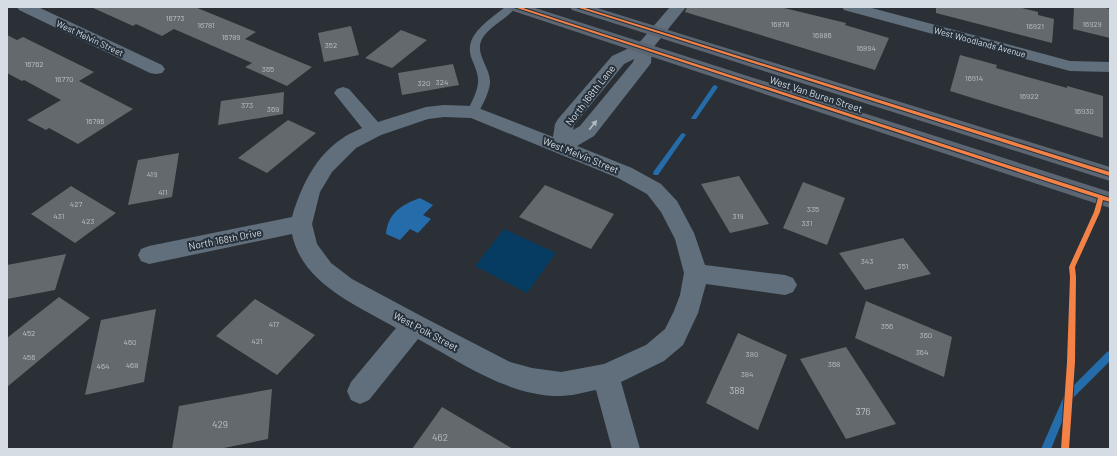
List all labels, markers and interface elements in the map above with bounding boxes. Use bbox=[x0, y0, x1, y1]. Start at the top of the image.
house number: 16773 bbox=[166, 13, 184, 23]
street label: West Melvin Street bbox=[55, 18, 125, 58]
house number: 16878 bbox=[770, 19, 790, 29]
house number: 16929 bbox=[1082, 19, 1102, 29]
house number: 16781 bbox=[197, 20, 215, 30]
house number: 16921 bbox=[1026, 21, 1044, 31]
street label: West Woodlands Avenue bbox=[933, 24, 1027, 60]
house number: 16886 bbox=[812, 30, 832, 40]
house number: 16789 bbox=[221, 32, 241, 42]
house number: 352 bbox=[325, 40, 337, 50]
house number: 16894 bbox=[856, 43, 876, 53]
house number: 16762 bbox=[24, 59, 44, 69]
street label: North 168th Lane bbox=[563, 62, 617, 128]
house number: 365 bbox=[262, 64, 274, 74]
street label: West Van Buren Street bbox=[768, 73, 864, 115]
house number: 16914 bbox=[965, 73, 983, 83]
house number: 16770 bbox=[54, 74, 74, 84]
house number: 324 bbox=[436, 77, 448, 87]
house number: 320 bbox=[418, 78, 430, 88]
house number: 16922 bbox=[1019, 91, 1039, 101]
house number: 373 bbox=[241, 100, 253, 110]
house number: 369 bbox=[267, 104, 279, 114]
house number: 16930 bbox=[1074, 106, 1094, 116]
house number: 16786 bbox=[86, 116, 105, 126]
one-way arrow bbox=[588, 119, 597, 130]
street label: West Melvin Street bbox=[541, 134, 621, 176]
house number: 419 bbox=[147, 169, 157, 179]
house number: 411 bbox=[158, 187, 168, 197]
house number: 427 bbox=[70, 199, 82, 209]
house number: 335 bbox=[807, 204, 819, 214]
house number: 431 bbox=[53, 211, 65, 221]
house number: 319 bbox=[732, 211, 744, 221]
house number: 423 bbox=[82, 216, 94, 226]
house number: 331 bbox=[802, 218, 813, 228]
street label: North 168th Drive bbox=[187, 226, 263, 252]
house number: 343 bbox=[861, 256, 873, 266]
house number: 351 bbox=[898, 261, 909, 271]
street label: West Polk Street bbox=[391, 309, 461, 353]
house number: 417 bbox=[269, 319, 279, 329]
house number: 356 bbox=[881, 321, 893, 331]
house number: 452 bbox=[23, 328, 35, 338]
house number: 360 bbox=[920, 330, 932, 340]
house number: 421 bbox=[251, 336, 263, 346]
house number: 460 bbox=[123, 337, 137, 347]
house number: 364 bbox=[916, 347, 928, 357]
house number: 380 bbox=[746, 349, 758, 359]
house number: 456 bbox=[23, 352, 35, 362]
house number: 368 bbox=[828, 359, 840, 369]
house number: 468 bbox=[126, 360, 138, 370]
house number: 464 bbox=[97, 361, 109, 371]
house number: 384 bbox=[741, 369, 753, 379]
house number: 388 bbox=[729, 384, 745, 396]
house number: 376 bbox=[855, 405, 871, 417]
house number: 429 bbox=[212, 418, 228, 430]
house number: 462 bbox=[432, 431, 448, 443]

